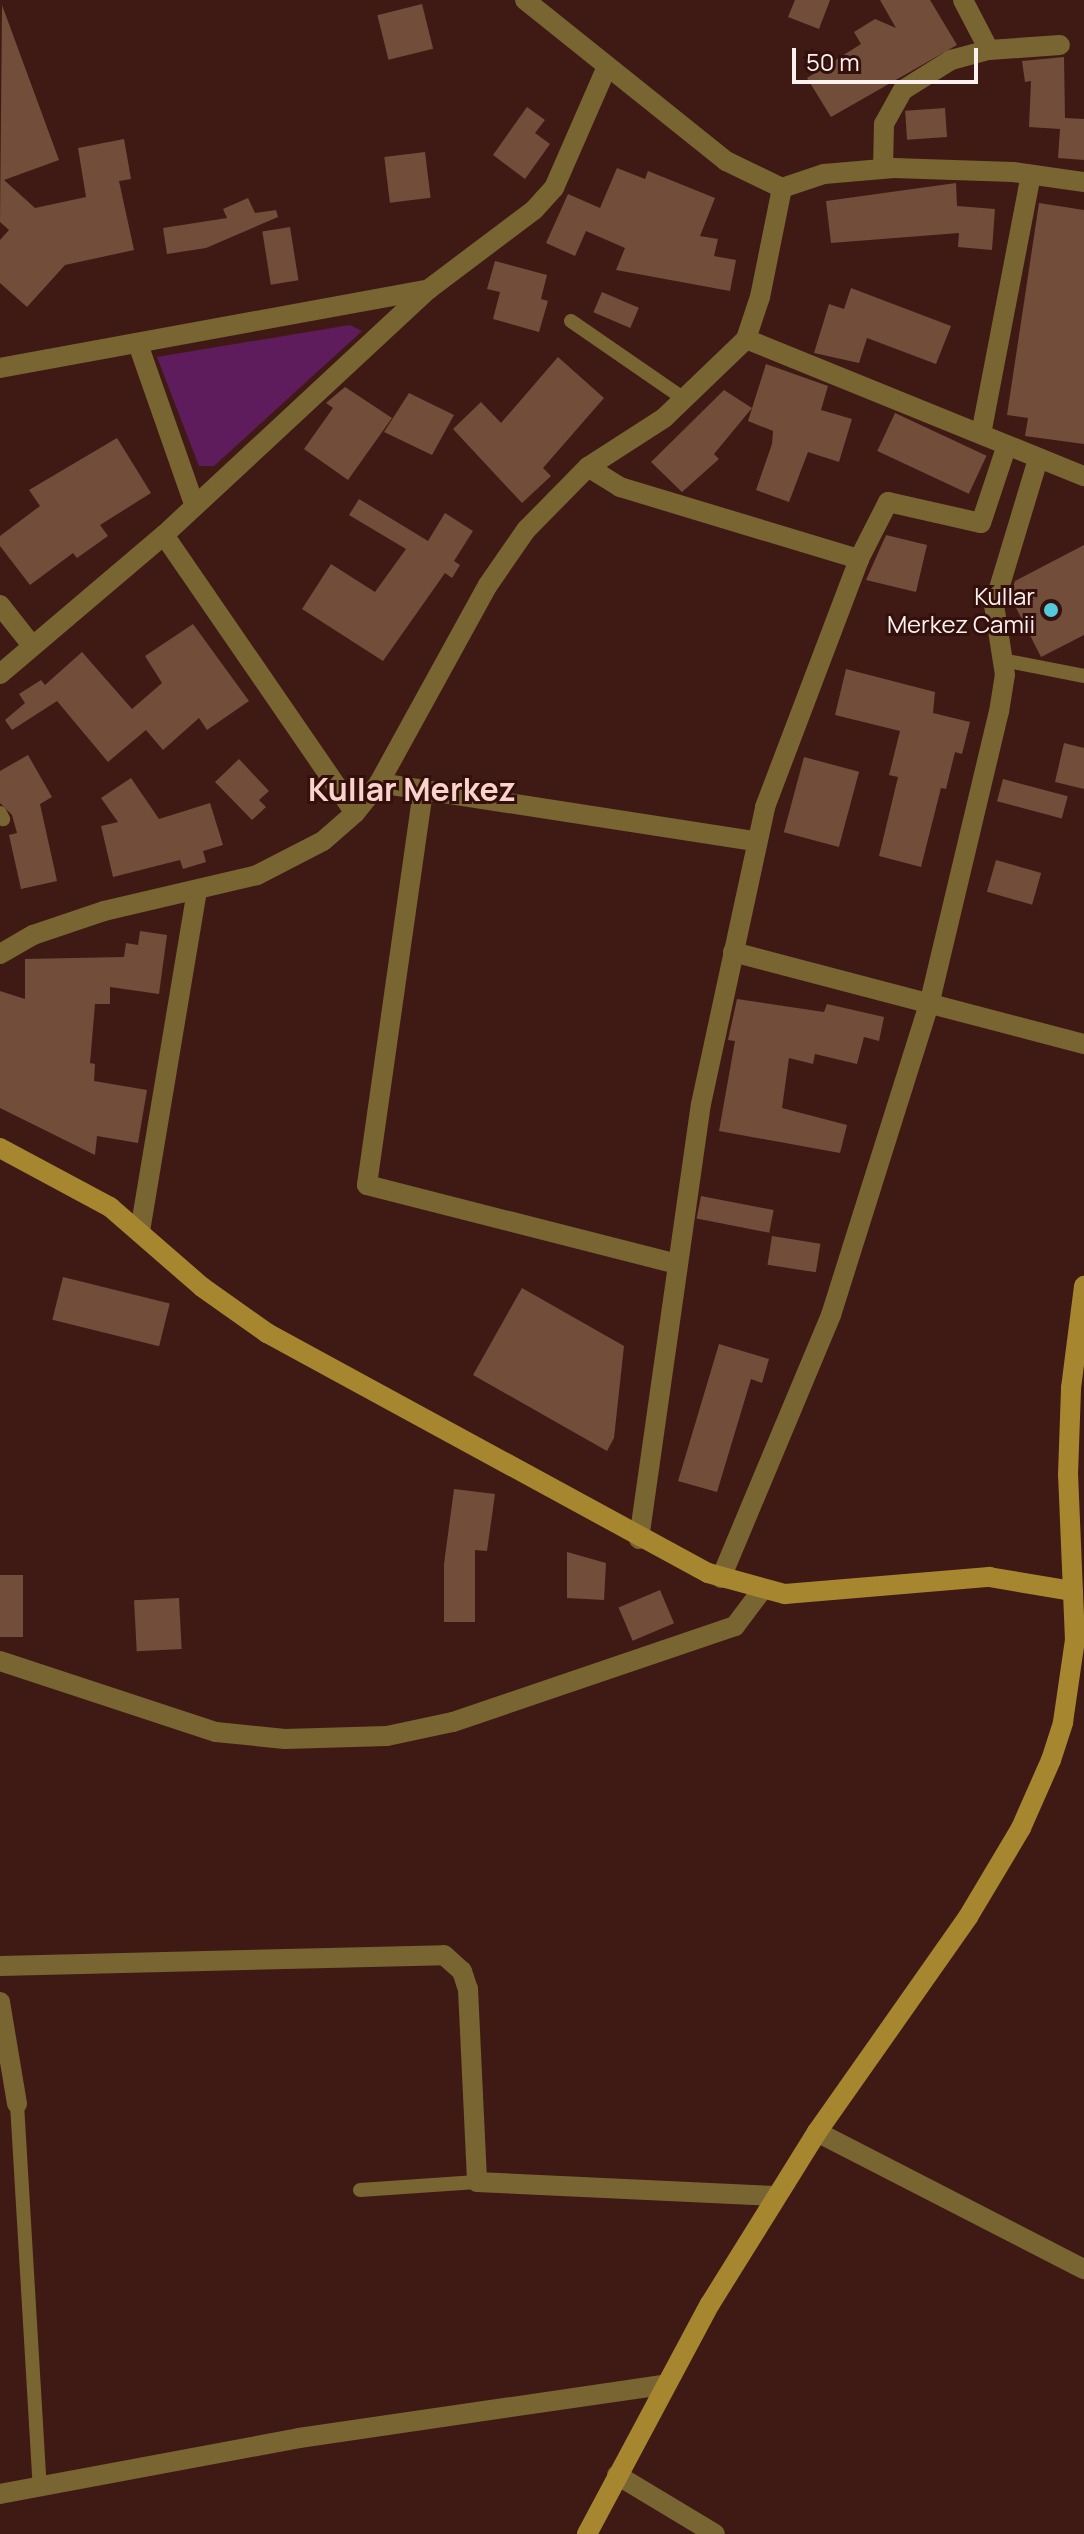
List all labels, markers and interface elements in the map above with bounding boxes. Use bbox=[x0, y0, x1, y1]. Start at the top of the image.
scale bar bbox=[796, 32, 982, 82]
text: 50 m bbox=[806, 45, 860, 78]
place label: Kullar Merkez Camii bbox=[887, 582, 1035, 638]
marker: Kullar Merkez Camii bbox=[1042, 601, 1060, 619]
district label: Kullar Merkez bbox=[308, 770, 516, 808]

